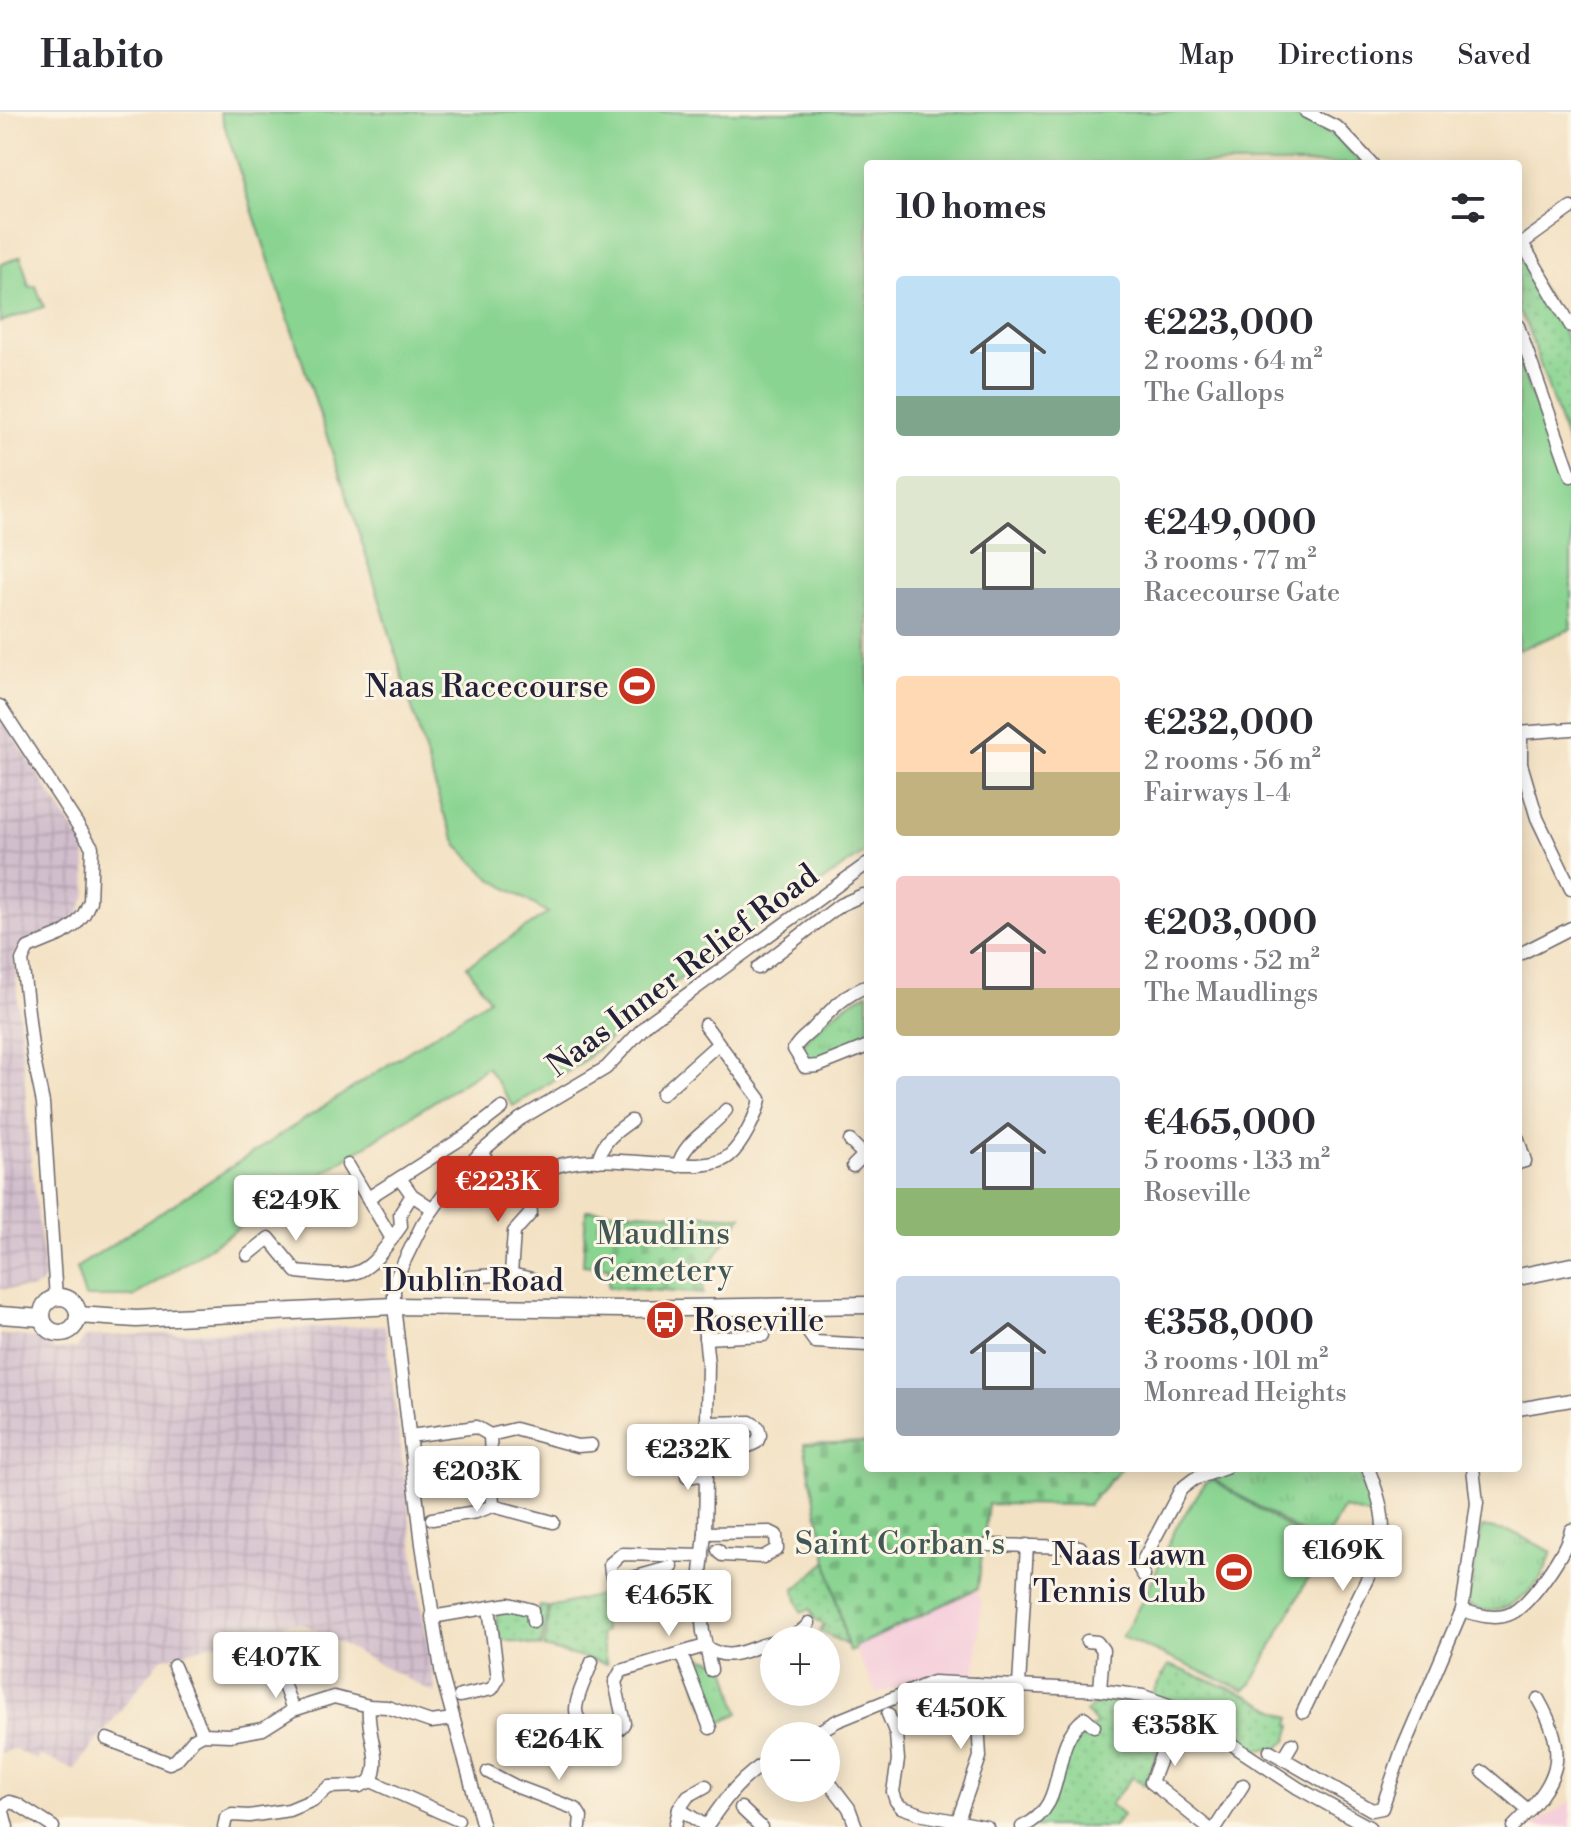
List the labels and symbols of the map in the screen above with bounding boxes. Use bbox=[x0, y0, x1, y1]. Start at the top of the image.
sports icon: Naas Racecourse bbox=[616, 665, 658, 707]
place label: Naas Racecourse bbox=[365, 667, 609, 707]
street label: Naas Inner Relief Road bbox=[539, 856, 826, 1086]
pin: €223K bbox=[442, 1156, 554, 1224]
pin: €249K bbox=[240, 1175, 352, 1243]
park label: Maudlins Cemetery bbox=[593, 1214, 733, 1291]
street label: Dublin Road bbox=[382, 1261, 564, 1301]
bus stop icon: Roseville bbox=[644, 1299, 686, 1341]
place label: Roseville bbox=[693, 1301, 825, 1341]
pin: €232K bbox=[632, 1424, 744, 1492]
pin: €203K bbox=[421, 1446, 533, 1514]
park label: Saint Corban's bbox=[795, 1524, 1005, 1564]
pin: €169K bbox=[1287, 1525, 1399, 1593]
place label: Naas Lawn Tennis Club bbox=[1033, 1535, 1206, 1612]
sports icon: Naas Lawn Tennis Club bbox=[1213, 1551, 1255, 1593]
pin: €465K bbox=[613, 1570, 725, 1638]
pin: €407K bbox=[220, 1632, 332, 1700]
pin: €450K bbox=[905, 1683, 1017, 1751]
pin: €358K bbox=[1119, 1700, 1231, 1768]
pin: €264K bbox=[503, 1714, 615, 1782]

